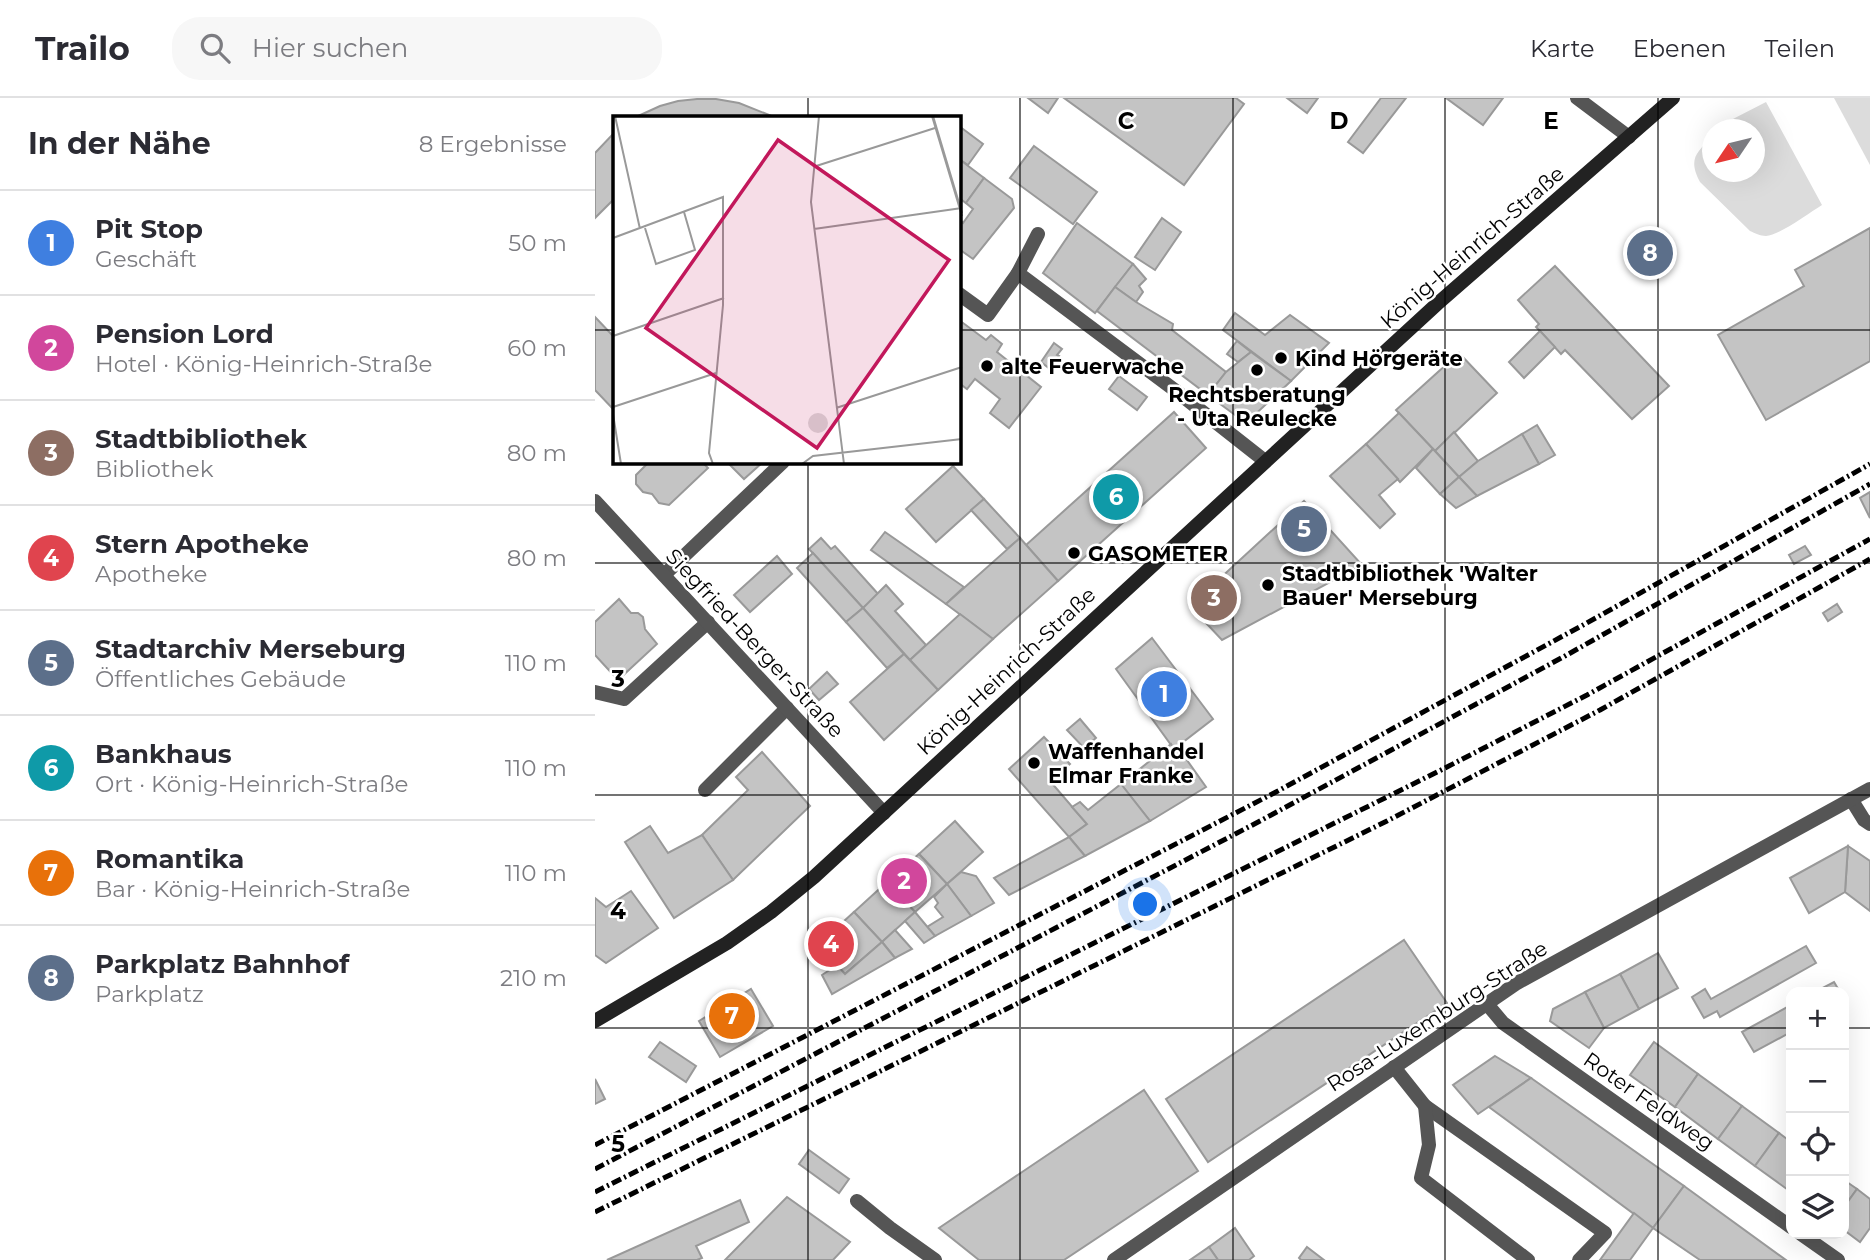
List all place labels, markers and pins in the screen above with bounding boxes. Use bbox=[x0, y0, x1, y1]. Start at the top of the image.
pin: 8 bbox=[1627, 227, 1673, 279]
place label: Kind Hörgeräte bbox=[1295, 346, 1463, 371]
marker: Kind Hörgeräte bbox=[1273, 350, 1289, 366]
place label: alte Feuerwache bbox=[1001, 354, 1184, 379]
marker: alte Feuerwache bbox=[979, 358, 995, 374]
marker: Rechtsberatung - Uta Reulecke bbox=[1249, 362, 1265, 378]
place label: Rechtsberatung - Uta Reulecke bbox=[1168, 382, 1346, 431]
pin: 6 bbox=[1093, 471, 1139, 523]
pin: 5 bbox=[1281, 503, 1327, 555]
place label: GASOMETER bbox=[1088, 541, 1228, 566]
marker: GASOMETER bbox=[1066, 545, 1082, 561]
place label: Stadtbibliothek 'Walter Bauer' Merseburg bbox=[1282, 561, 1538, 610]
pin: 3 bbox=[1191, 572, 1237, 624]
marker: Stadtbibliothek 'Walter Bauer' Merseburg bbox=[1260, 577, 1276, 593]
pin: 1 bbox=[1141, 668, 1187, 720]
place label: Waffenhandel Elmar Franke bbox=[1048, 739, 1204, 788]
marker: Waffenhandel Elmar Franke bbox=[1026, 755, 1042, 771]
pin: 2 bbox=[881, 855, 927, 907]
pin: 4 bbox=[808, 918, 854, 970]
pin: 7 bbox=[709, 990, 755, 1042]

